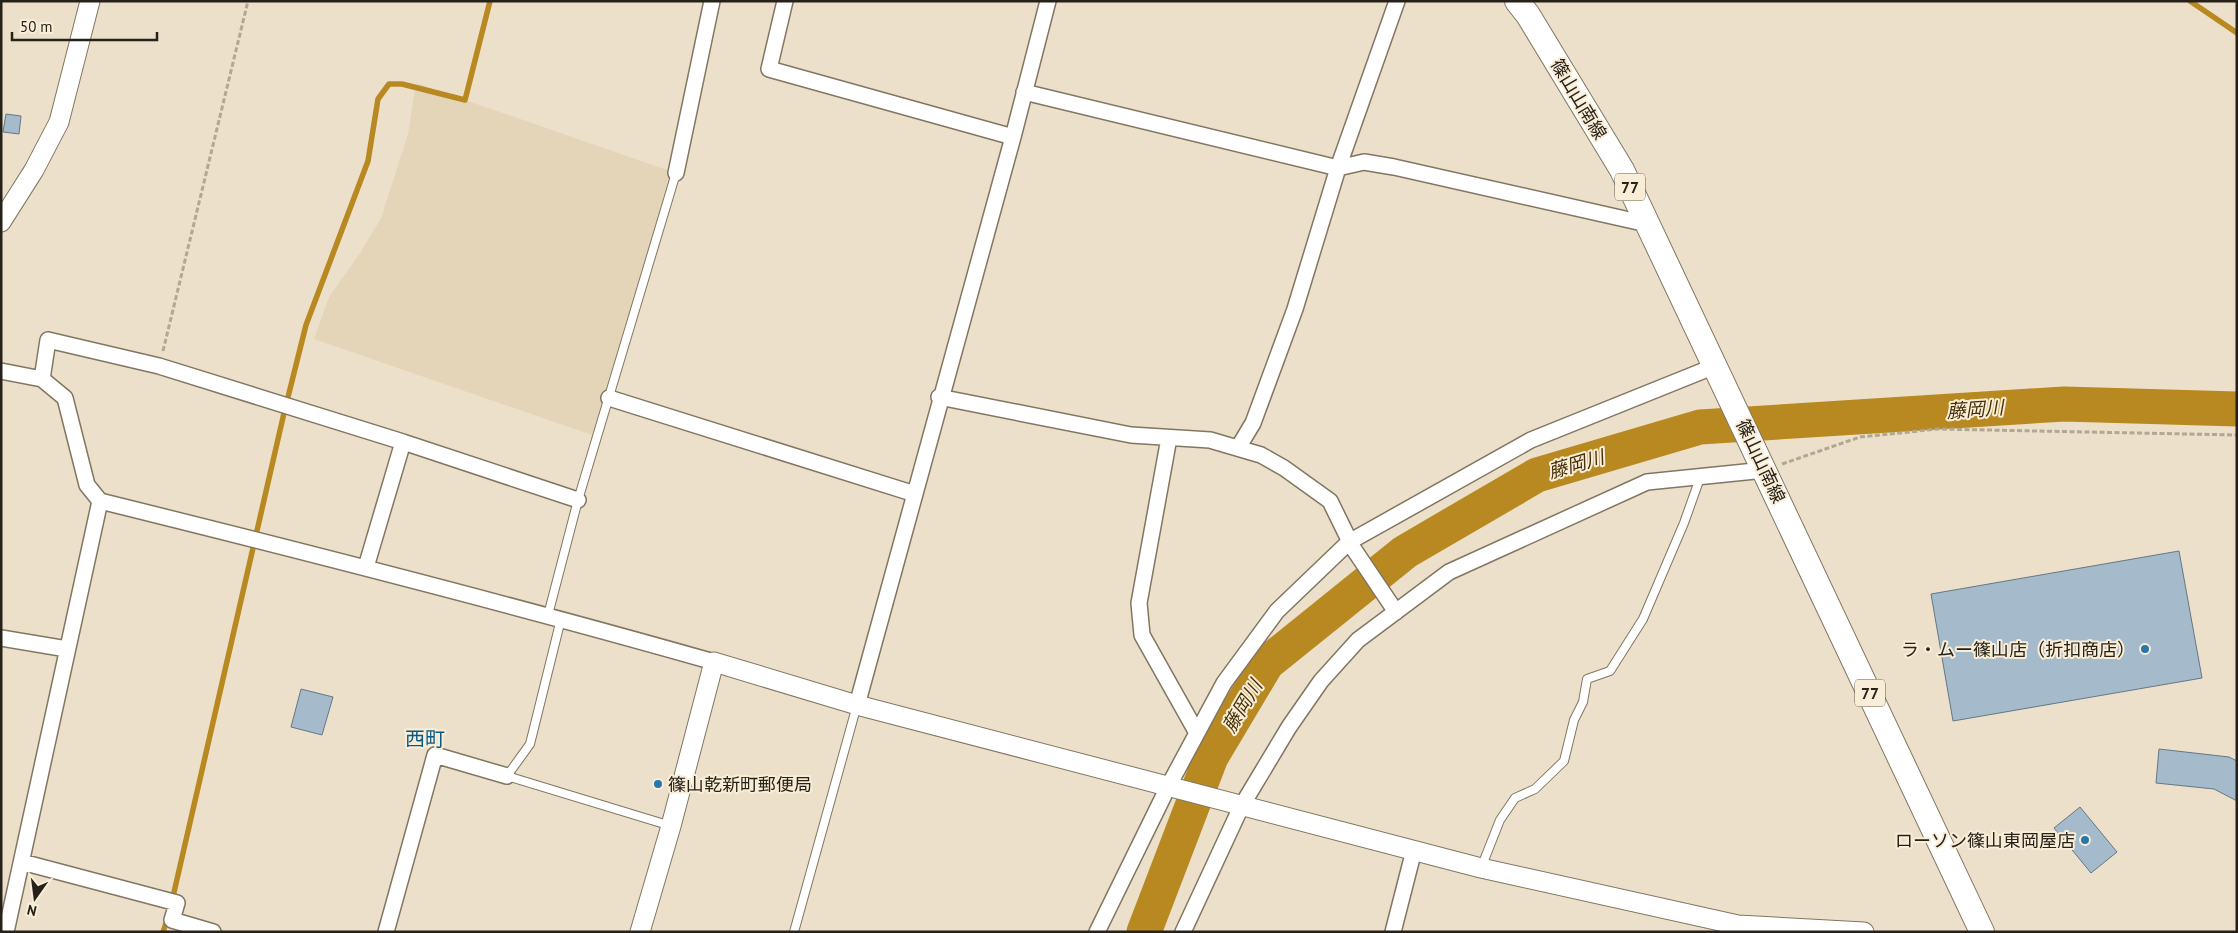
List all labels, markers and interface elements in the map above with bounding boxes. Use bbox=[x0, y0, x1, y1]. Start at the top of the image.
scale bar bbox=[12, 10, 158, 42]
text: 50 m bbox=[20, 17, 53, 36]
street label: 篠山山南線 bbox=[1546, 55, 1612, 143]
road number: 77 bbox=[1615, 173, 1645, 200]
water label: 藤岡川 bbox=[1946, 395, 2006, 423]
street label: 篠山山南線 bbox=[1732, 415, 1790, 507]
water label: 藤岡川 bbox=[1545, 444, 1609, 483]
place label: ラ・ムー篠山店（折扣商店） bbox=[1901, 638, 2135, 661]
marker: ラ・ムー篠山店（折扣商店） bbox=[2139, 643, 2151, 655]
water label: 藤岡川 bbox=[1217, 674, 1268, 737]
road number: 77 bbox=[1855, 680, 1885, 706]
district label: 西町 bbox=[405, 726, 445, 752]
place label: 篠山乾新町郵便局 bbox=[668, 773, 812, 796]
marker: 篠山乾新町郵便局 bbox=[652, 778, 664, 790]
place label: ローソン篠山東岡屋店 bbox=[1895, 829, 2075, 852]
marker: ローソン篠山東岡屋店 bbox=[2079, 834, 2091, 846]
north arrow bbox=[10, 873, 60, 923]
text: N bbox=[25, 901, 38, 920]

